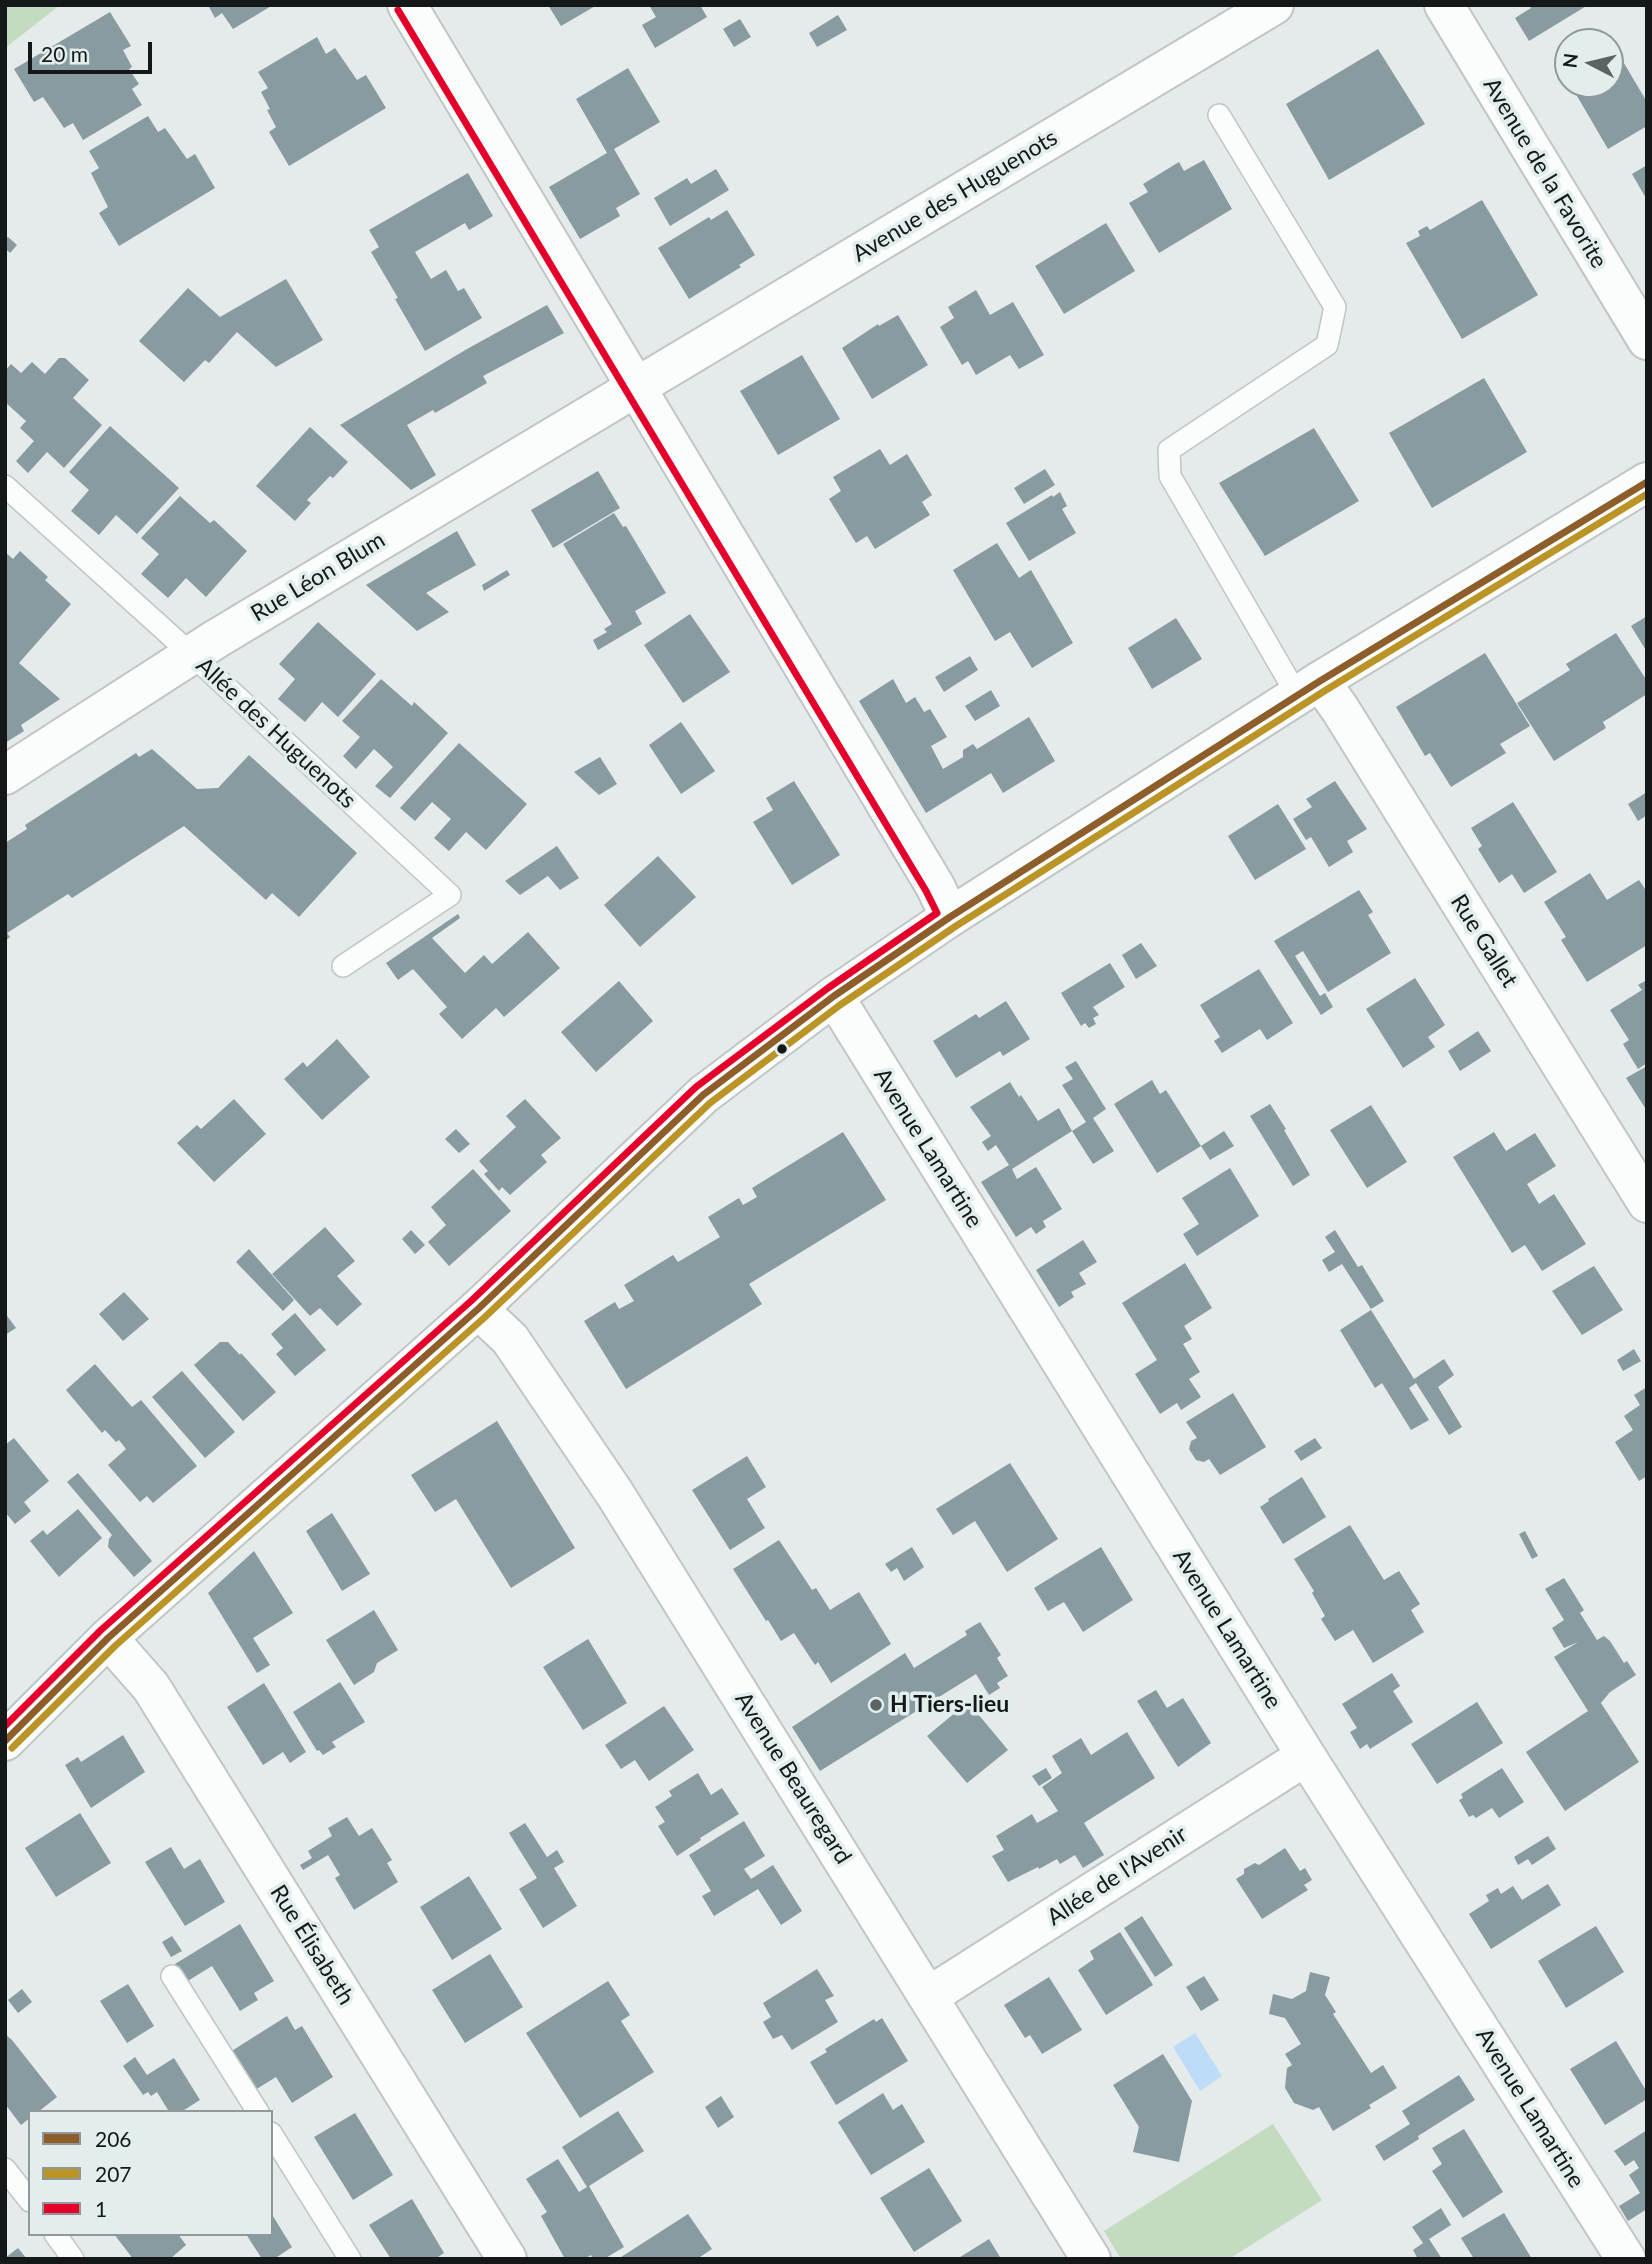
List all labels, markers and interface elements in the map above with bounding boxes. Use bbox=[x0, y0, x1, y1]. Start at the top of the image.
scale bar bbox=[32, 28, 156, 72]
north arrow bbox=[1554, 28, 1624, 98]
text: 20 m bbox=[41, 41, 88, 66]
text: N bbox=[1557, 52, 1582, 69]
street label: Avenue de la Favorite bbox=[1477, 73, 1613, 273]
street label: Avenue des Huguenots bbox=[848, 124, 1062, 268]
street label: Rue Léon Blum bbox=[246, 526, 390, 628]
street label: Allée des Huguenots bbox=[190, 652, 362, 814]
street label: Rue Gallet bbox=[1445, 890, 1523, 992]
unlabelled marker bbox=[775, 1042, 789, 1056]
street label: Avenue Lamartine bbox=[868, 1063, 988, 1233]
street label: Avenue Lamartine bbox=[1167, 1544, 1287, 1714]
street label: Avenue Beauregard bbox=[729, 1687, 857, 1869]
place label: H Tiers-lieu bbox=[890, 1691, 1009, 1719]
marker: H Tiers-lieu bbox=[868, 1697, 884, 1713]
street label: Allée de l'Avenir bbox=[1042, 1820, 1192, 1932]
street label: Rue Élisabeth bbox=[264, 1880, 360, 2010]
street label: Avenue Lamartine bbox=[1470, 2023, 1590, 2193]
legend bbox=[28, 2110, 273, 2236]
text: 206 bbox=[95, 2126, 132, 2151]
text: 207 bbox=[95, 2161, 132, 2186]
text: 1 bbox=[95, 2196, 107, 2221]

